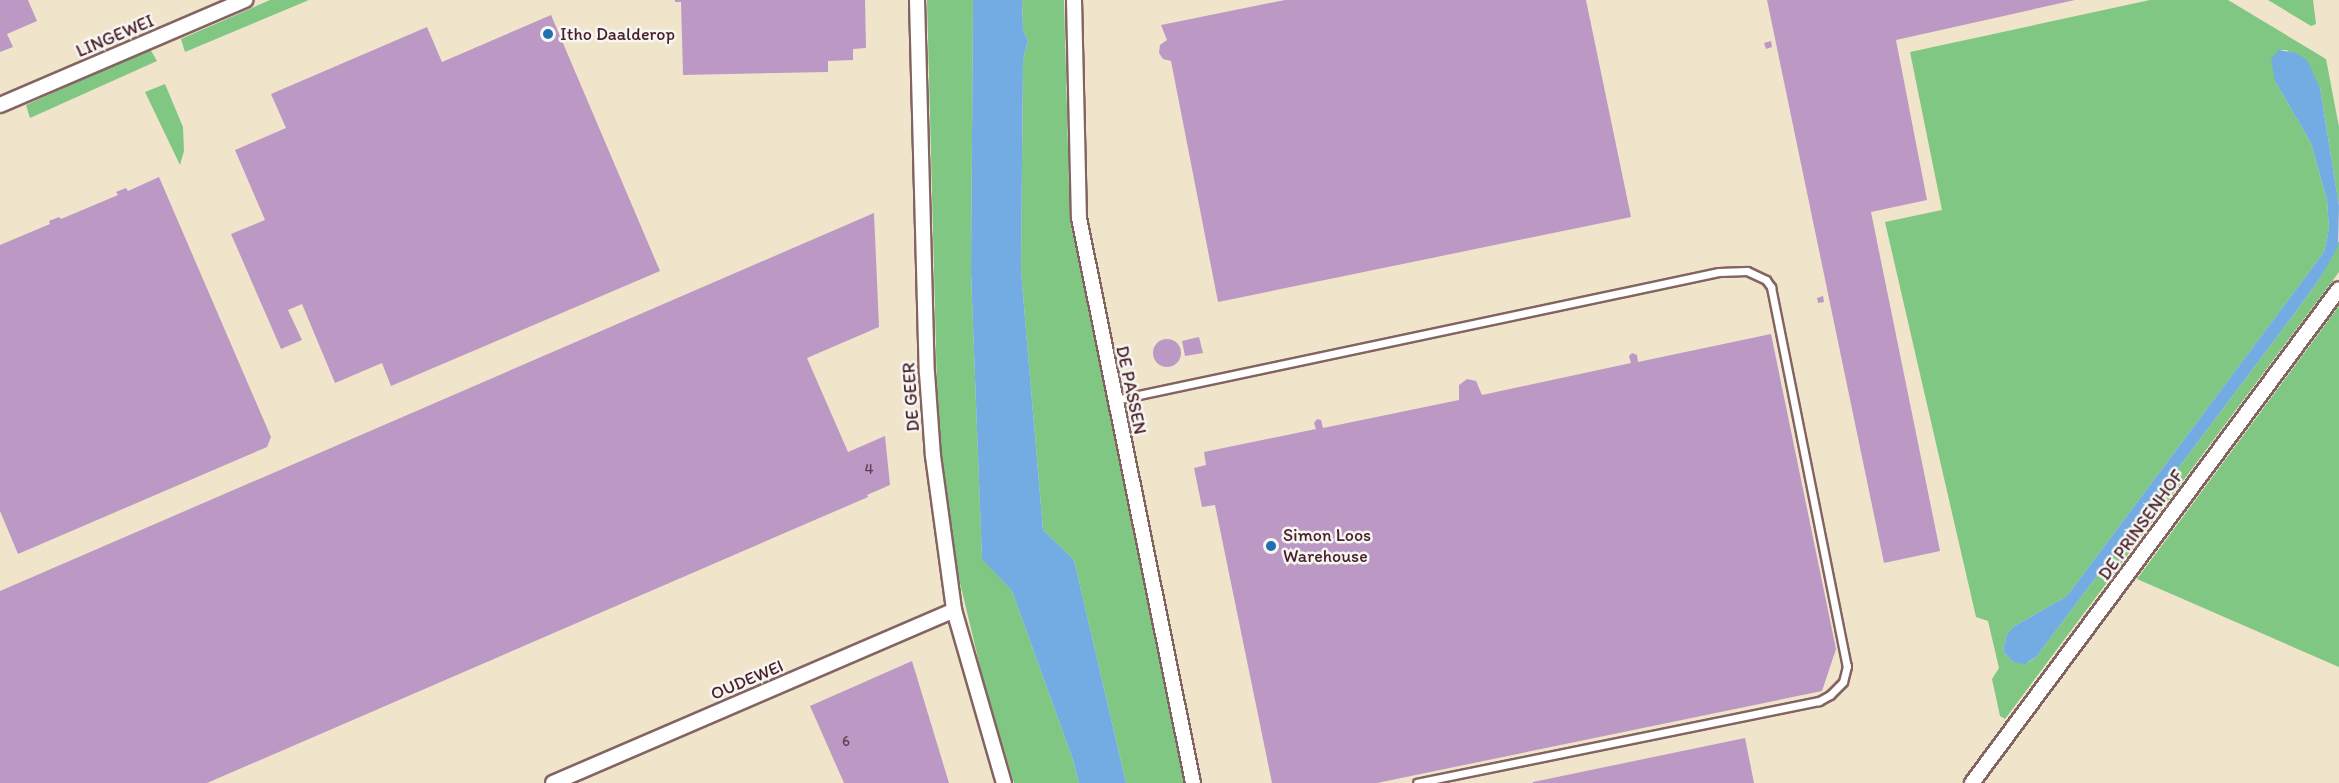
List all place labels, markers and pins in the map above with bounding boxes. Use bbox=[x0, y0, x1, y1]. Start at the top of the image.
place label: Itho Daalderop bbox=[560, 23, 675, 45]
marker: Itho Daalderop bbox=[541, 27, 555, 41]
place label: Simon Loos Warehouse bbox=[1283, 525, 1371, 568]
marker: Simon Loos Warehouse bbox=[1264, 539, 1278, 553]

